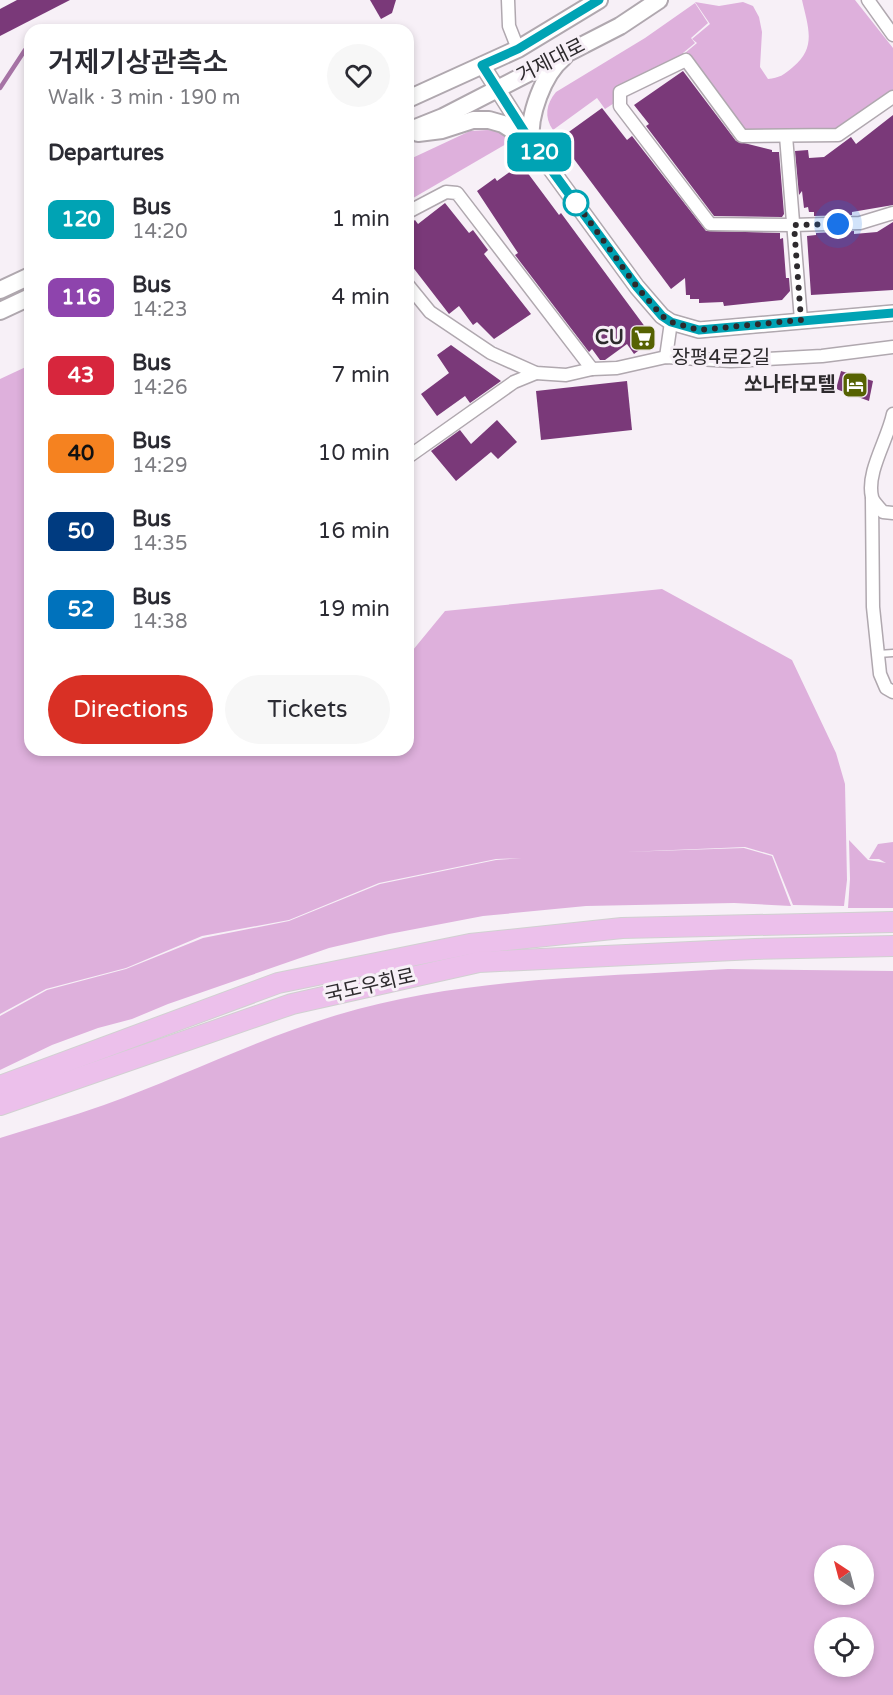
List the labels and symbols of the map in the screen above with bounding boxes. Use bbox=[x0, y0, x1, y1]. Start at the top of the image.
street label: 거제대로 bbox=[513, 34, 589, 88]
line badge: 120 bbox=[504, 132, 574, 172]
unlabelled marker bbox=[563, 190, 589, 216]
your location bbox=[823, 209, 853, 239]
supermarket icon: CU bbox=[628, 323, 658, 353]
place label: CU bbox=[595, 326, 624, 350]
street label: 장평4로2길 bbox=[672, 346, 770, 370]
hotel icon: 쏘나타모텔 bbox=[840, 370, 870, 400]
place label: 쏘나타모텔 bbox=[744, 373, 836, 397]
street label: 국도우회로 bbox=[322, 964, 418, 1008]
north arrow bbox=[814, 1545, 874, 1605]

